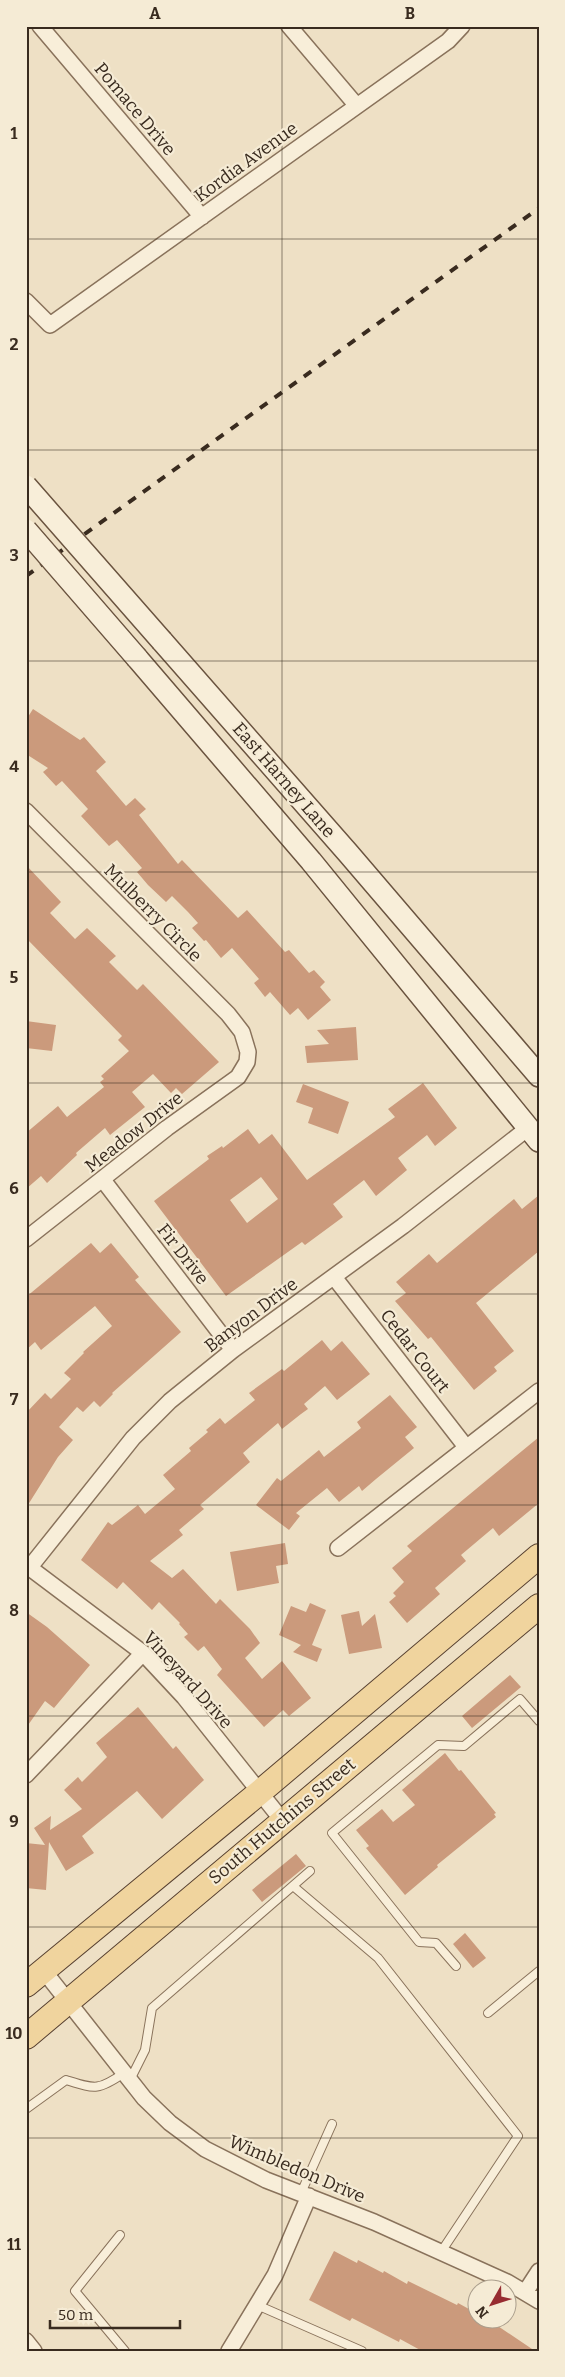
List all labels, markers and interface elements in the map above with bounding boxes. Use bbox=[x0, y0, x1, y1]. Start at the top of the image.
text: A bbox=[149, 4, 161, 23]
text: B bbox=[405, 4, 415, 23]
street label: Pomace Drive bbox=[90, 58, 180, 160]
street label: Kordia Avenue bbox=[190, 117, 302, 207]
text: 1 bbox=[11, 124, 18, 143]
text: 2 bbox=[9, 335, 19, 354]
text: 3 bbox=[9, 546, 19, 565]
street label: East Harney Lane bbox=[228, 718, 340, 842]
text: 4 bbox=[9, 757, 19, 776]
street label: Mulberry Circle bbox=[99, 859, 207, 967]
text: 5 bbox=[10, 968, 19, 987]
street label: Meadow Drive bbox=[81, 1087, 187, 1177]
text: 6 bbox=[9, 1179, 19, 1198]
street label: Fir Drive bbox=[152, 1219, 214, 1289]
street label: Banyon Drive bbox=[200, 1273, 302, 1357]
street label: Cedar Court bbox=[376, 1305, 455, 1398]
text: 7 bbox=[10, 1390, 19, 1409]
text: 8 bbox=[9, 1601, 19, 1620]
street label: Vineyard Drive bbox=[139, 1627, 237, 1733]
street label: South Hutchins Street bbox=[204, 1753, 360, 1889]
text: 9 bbox=[9, 1812, 19, 1831]
text: 10 bbox=[5, 2024, 23, 2043]
street label: Wimbledon Drive bbox=[226, 2130, 368, 2208]
text: 11 bbox=[7, 2235, 21, 2254]
north arrow bbox=[468, 2280, 518, 2330]
scale bar bbox=[50, 2297, 180, 2329]
text: N bbox=[472, 2302, 492, 2321]
text: 50 m bbox=[58, 2306, 94, 2324]

